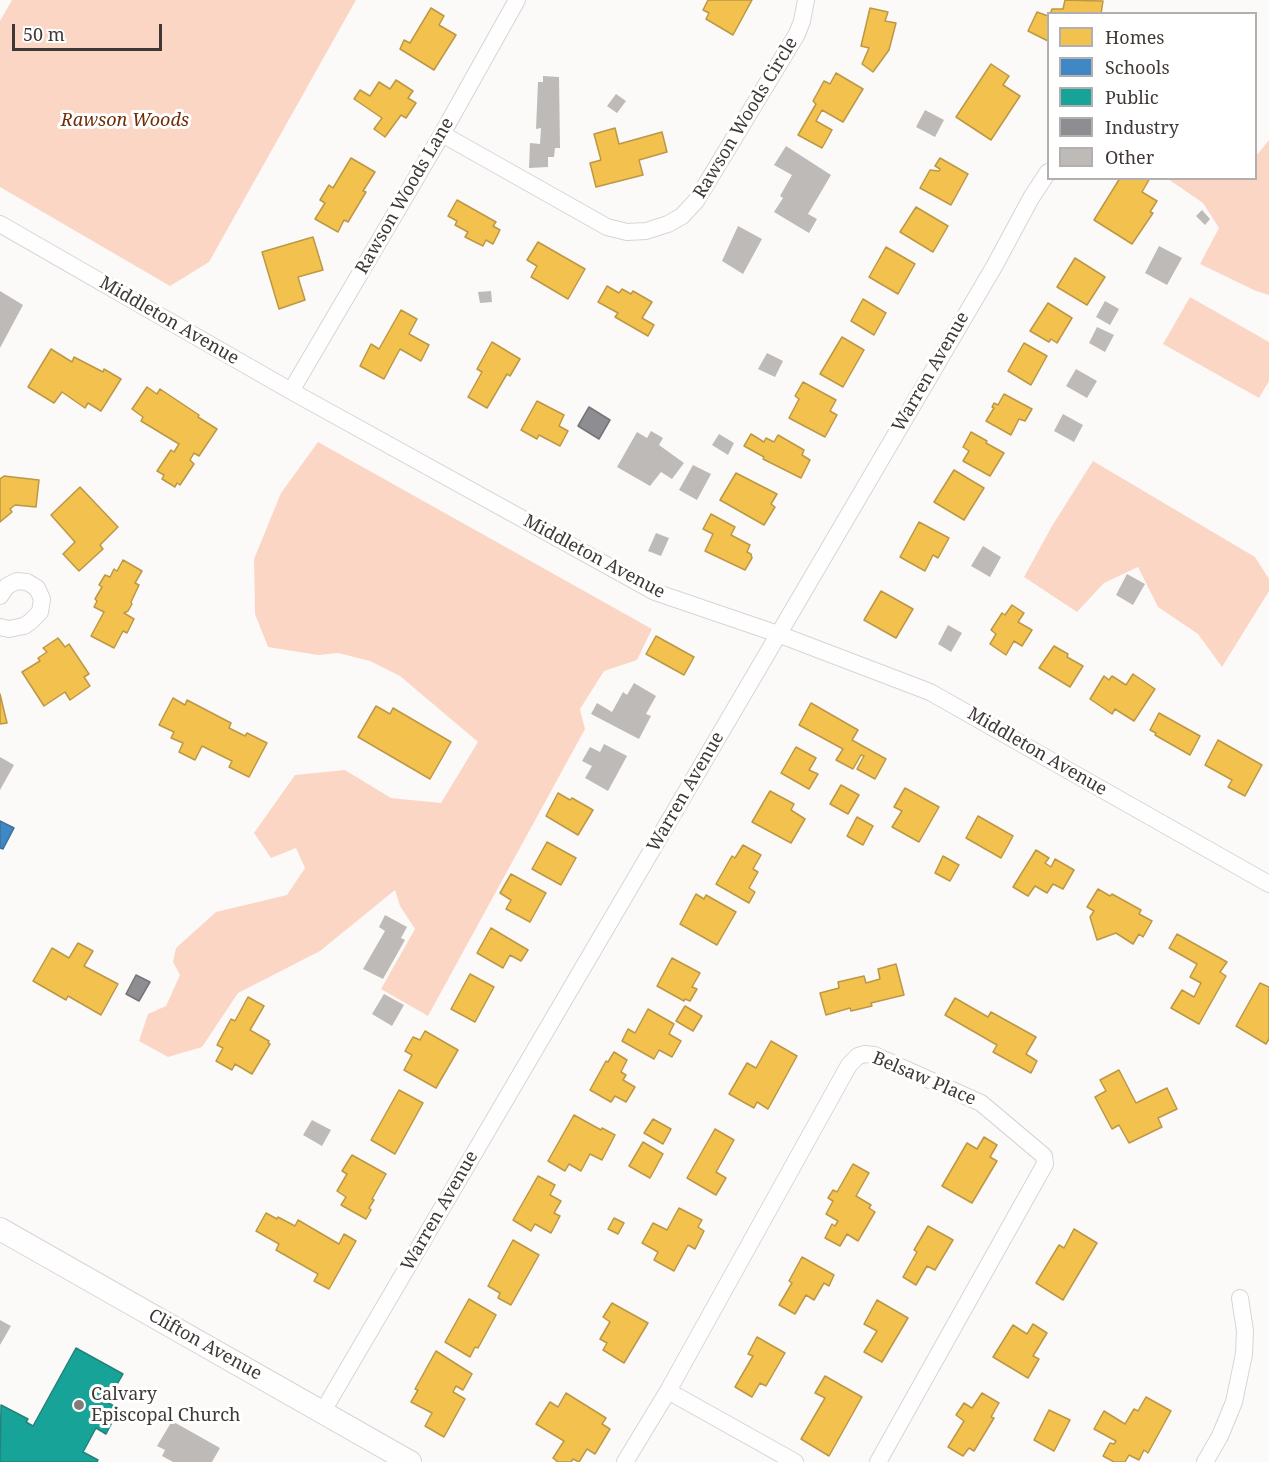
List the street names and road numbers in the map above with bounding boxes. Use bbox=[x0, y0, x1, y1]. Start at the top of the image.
street label: Rawson Woods Circle bbox=[689, 34, 803, 202]
street label: Rawson Woods Lane bbox=[351, 114, 459, 278]
street label: Middleton Avenue bbox=[95, 272, 243, 370]
street label: Warren Avenue bbox=[888, 308, 974, 436]
street label: Middleton Avenue bbox=[519, 511, 669, 603]
street label: Middleton Avenue bbox=[963, 703, 1111, 801]
street label: Warren Avenue bbox=[643, 728, 729, 856]
street label: Belsaw Place bbox=[869, 1047, 979, 1111]
street label: Warren Avenue bbox=[397, 1147, 483, 1275]
street label: Clifton Avenue bbox=[144, 1305, 266, 1385]

